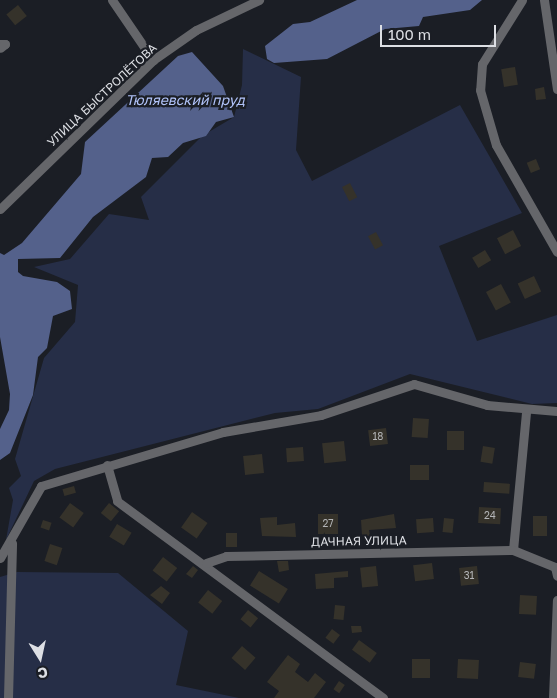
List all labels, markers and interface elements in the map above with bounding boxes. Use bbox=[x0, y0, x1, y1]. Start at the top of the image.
scale bar bbox=[382, 15, 498, 47]
text: 100 m bbox=[388, 25, 431, 43]
street label: УЛИЦА БЫСТРОЛЁТОВА bbox=[44, 41, 160, 149]
water label: Тюляевский пруд bbox=[125, 92, 245, 108]
house number: 18 bbox=[373, 431, 383, 443]
house number: 24 bbox=[484, 510, 496, 522]
house number: 27 bbox=[322, 518, 334, 530]
street label: ДАЧНАЯ УЛИЦА bbox=[311, 533, 407, 549]
house number: 31 bbox=[464, 570, 474, 582]
north arrow bbox=[15, 633, 65, 683]
text: С bbox=[36, 664, 49, 682]

